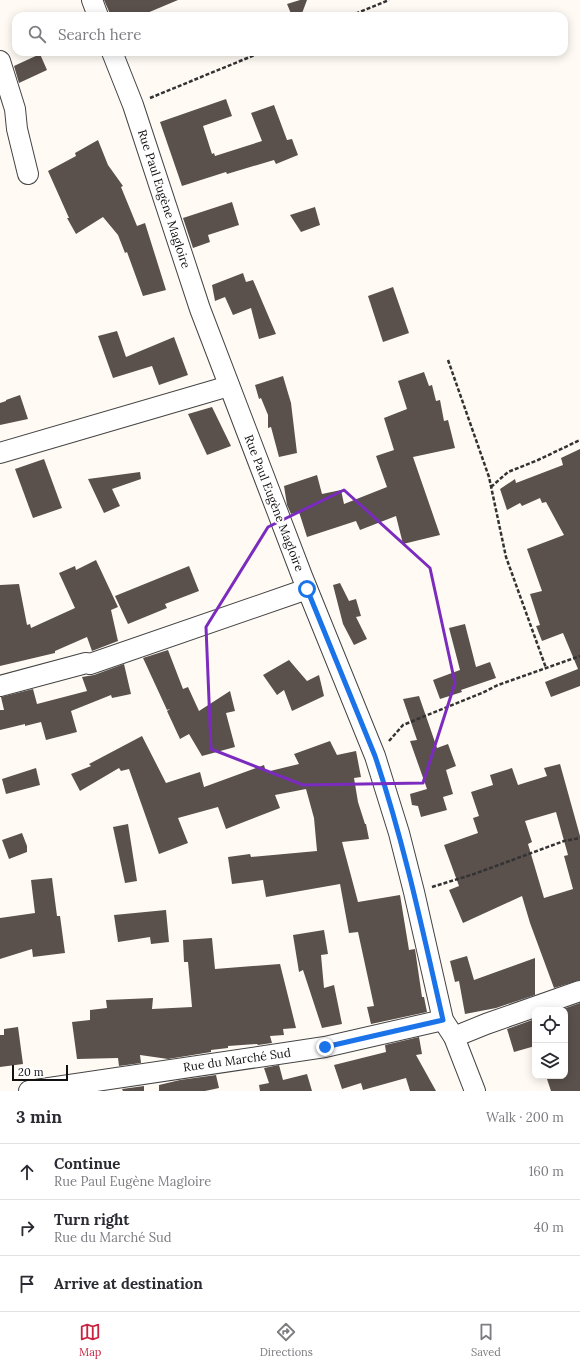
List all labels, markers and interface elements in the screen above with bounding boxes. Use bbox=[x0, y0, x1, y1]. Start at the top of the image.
search box bbox=[12, 12, 568, 56]
icon: search bbox=[26, 23, 48, 45]
text: Search here bbox=[58, 25, 141, 44]
street label: Rue Paul Eugène Magloire bbox=[135, 127, 194, 271]
street label: Rue Paul Eugène Magloire bbox=[241, 432, 308, 574]
route start bbox=[298, 580, 316, 598]
map controls bbox=[532, 1007, 568, 1079]
button: locate bbox=[532, 1007, 568, 1043]
route end bbox=[316, 1038, 334, 1056]
button: layers bbox=[532, 1043, 568, 1079]
street label: Rue du Marché Sud bbox=[182, 1045, 292, 1074]
scale bar bbox=[12, 1063, 68, 1082]
text: 20 m bbox=[18, 1065, 43, 1079]
text: 3 min bbox=[16, 1106, 62, 1128]
text: Walk · 200 m bbox=[486, 1109, 564, 1126]
text: Continue bbox=[54, 1154, 120, 1173]
icon: ahead bbox=[16, 1161, 38, 1183]
text: 160 m bbox=[529, 1163, 564, 1180]
text: Rue Paul Eugène Magloire bbox=[54, 1173, 211, 1190]
text: Turn right bbox=[54, 1210, 130, 1229]
icon: right bbox=[16, 1217, 38, 1239]
text: 40 m bbox=[534, 1219, 564, 1236]
text: Rue du Marché Sud bbox=[54, 1229, 172, 1246]
icon: arrive bbox=[16, 1273, 38, 1295]
text: Arrive at destination bbox=[54, 1274, 203, 1293]
tab: Map bbox=[79, 1321, 101, 1359]
tab: Directions bbox=[260, 1321, 313, 1359]
tab: Saved bbox=[471, 1321, 501, 1359]

